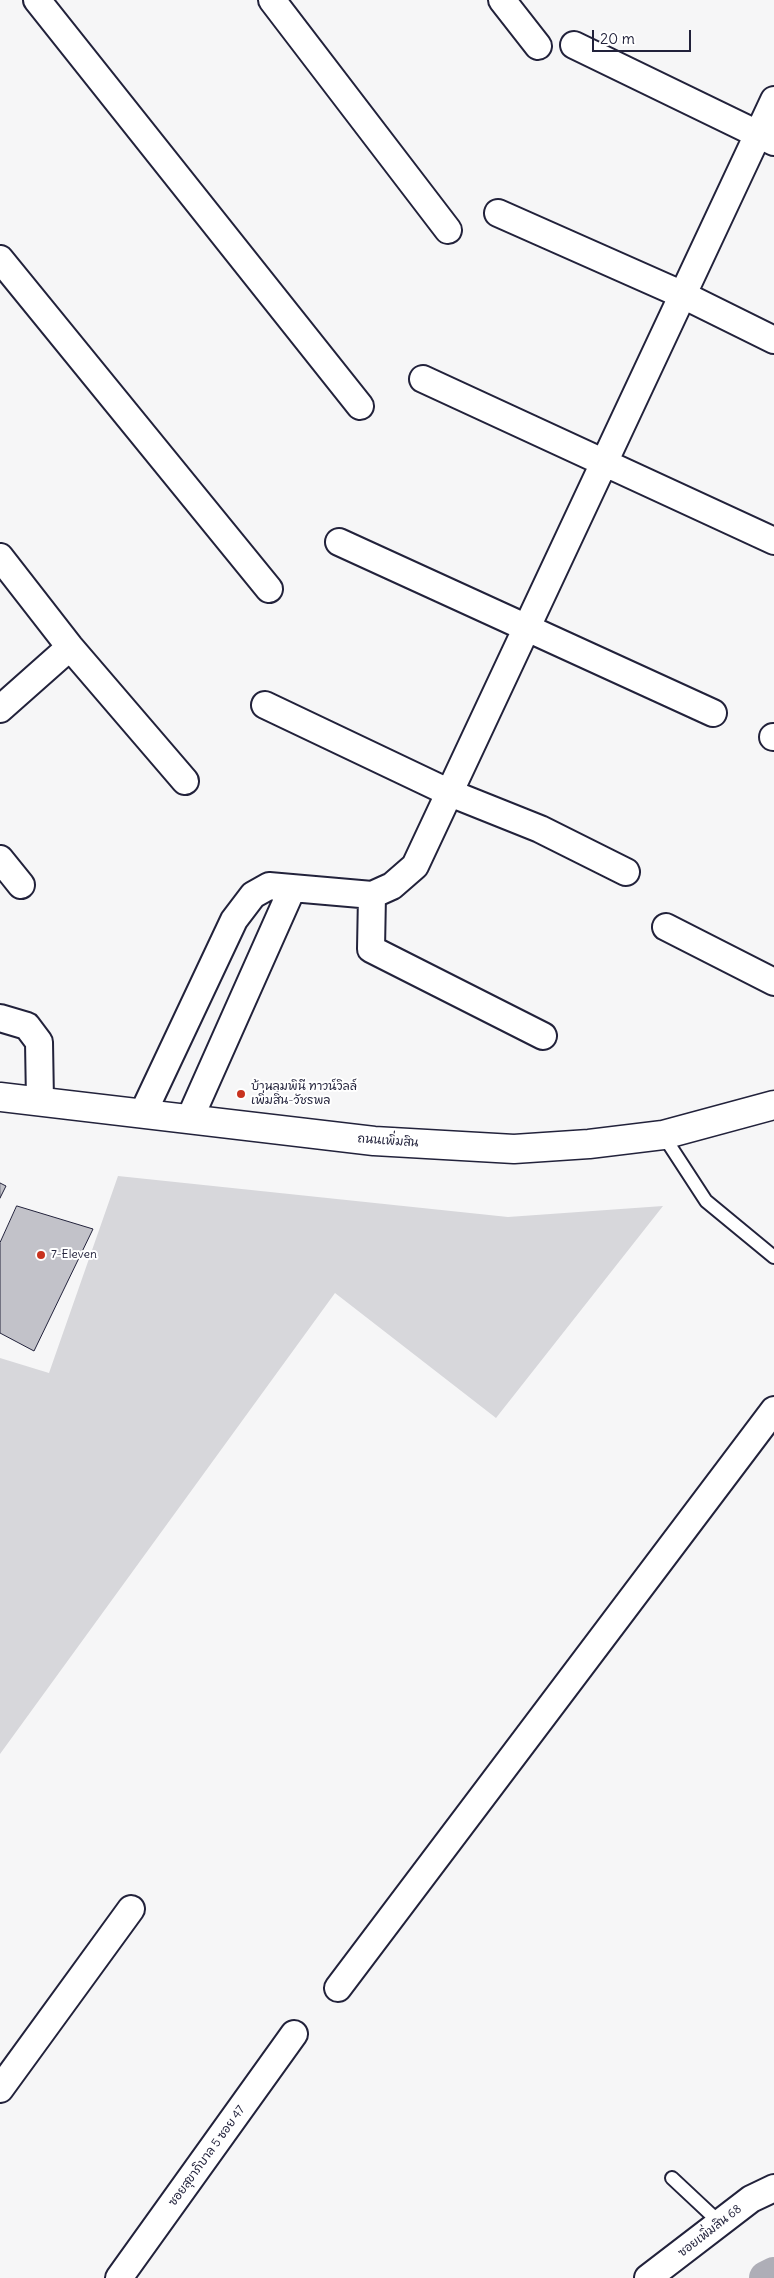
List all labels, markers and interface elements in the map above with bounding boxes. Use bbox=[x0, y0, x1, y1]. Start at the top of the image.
scale bar bbox=[594, 20, 693, 52]
text: 20 m bbox=[600, 29, 635, 48]
place label: บ้านลุมพินี ทาวน์วิลล์ เพิ่มสิน-วัชรพล bbox=[251, 1080, 357, 1108]
marker: บ้านลุมพินี ทาวน์วิลล์ เพิ่มสิน-วัชรพล bbox=[235, 1088, 247, 1100]
street label: ถนนเพิ่มสิน bbox=[357, 1132, 419, 1150]
place label: 7-Eleven bbox=[51, 1248, 97, 1262]
marker: 7-Eleven bbox=[35, 1249, 47, 1261]
street label: ซอยสุขาภิบาล 5 ซอย 47 bbox=[166, 2103, 248, 2209]
street label: ซอยเพิ่มสิน 68 bbox=[675, 2202, 745, 2260]

